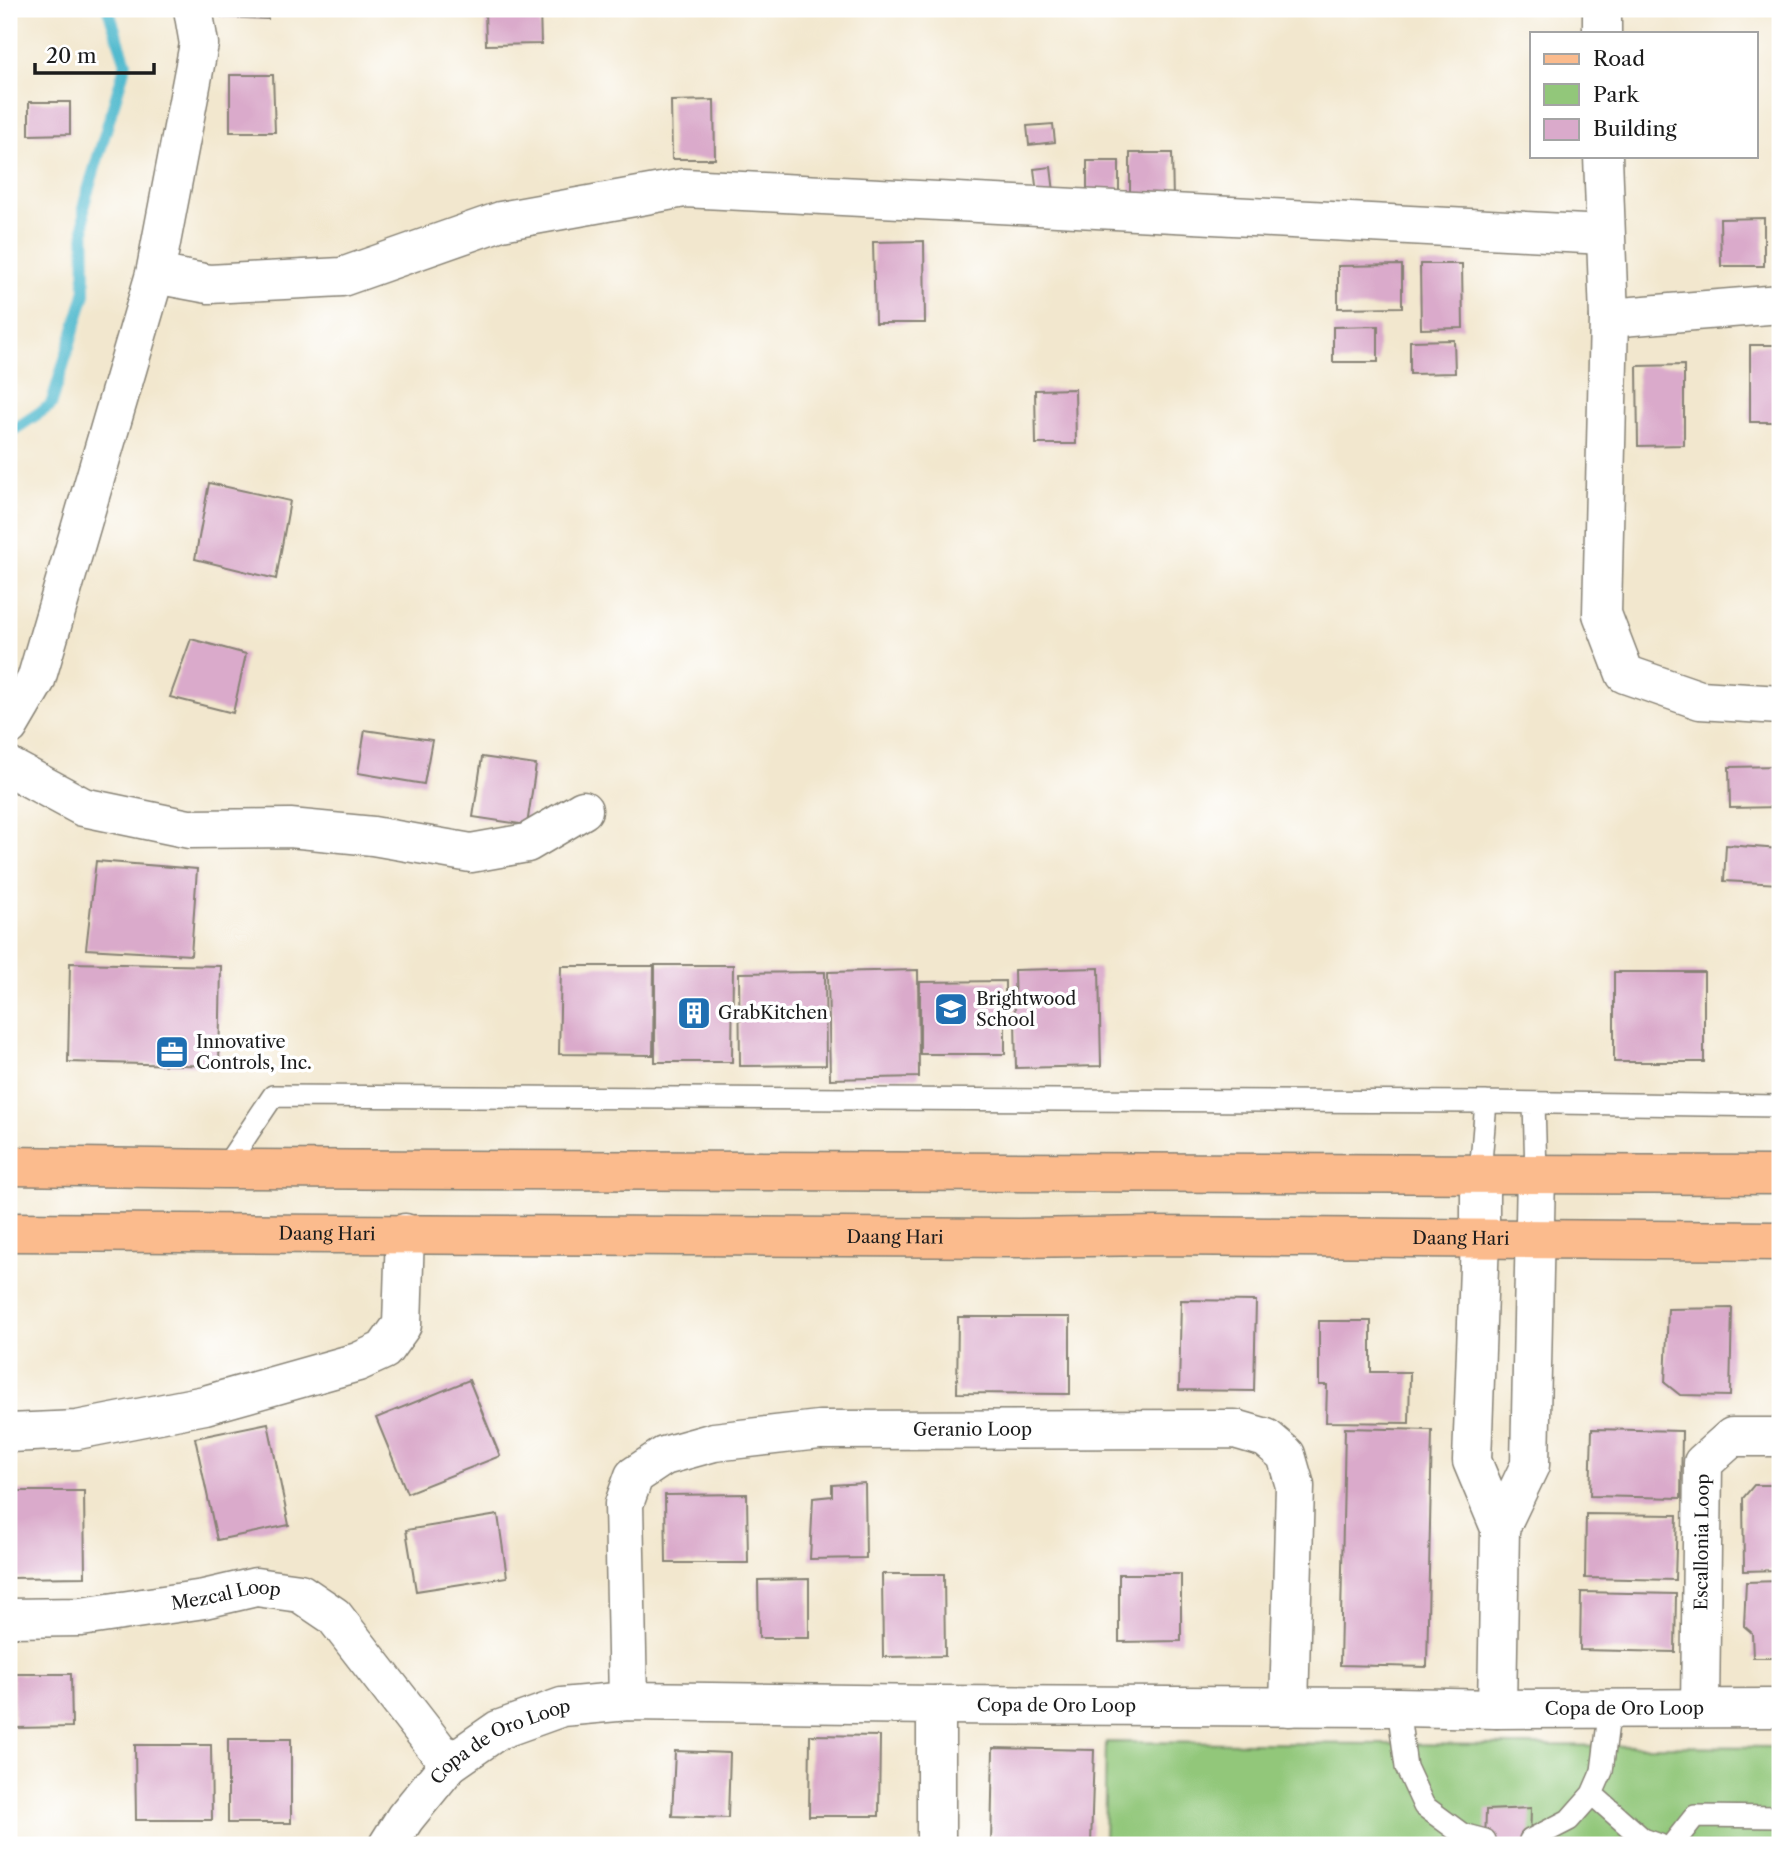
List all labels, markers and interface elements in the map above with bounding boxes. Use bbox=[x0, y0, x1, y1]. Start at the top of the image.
scale bar bbox=[35, 32, 154, 76]
legend bbox=[1530, 32, 1758, 158]
text: 20 m bbox=[46, 43, 97, 68]
text: Road bbox=[1593, 46, 1645, 71]
text: Park bbox=[1593, 82, 1639, 107]
text: Building bbox=[1593, 116, 1678, 141]
place label: Brightwood School bbox=[976, 988, 1076, 1031]
school or university icon: Brightwood School bbox=[932, 990, 970, 1028]
building icon: GrabKitchen bbox=[675, 994, 713, 1032]
place label: GrabKitchen bbox=[718, 1002, 828, 1024]
place label: Innovative Controls, Inc. bbox=[196, 1031, 312, 1074]
office icon: Innovative Controls, Inc. bbox=[153, 1033, 191, 1071]
street label: Daang Hari bbox=[278, 1223, 376, 1245]
street label: Daang Hari bbox=[846, 1226, 944, 1249]
street label: Daang Hari bbox=[1412, 1227, 1510, 1250]
street label: Geranio Loop bbox=[913, 1418, 1032, 1441]
street label: Escallonia Loop bbox=[1690, 1473, 1714, 1611]
street label: Mezcal Loop bbox=[170, 1576, 282, 1615]
street label: Copa de Oro Loop bbox=[977, 1694, 1136, 1717]
street label: Copa de Oro Loop bbox=[426, 1695, 571, 1789]
street label: Copa de Oro Loop bbox=[1545, 1697, 1704, 1720]

